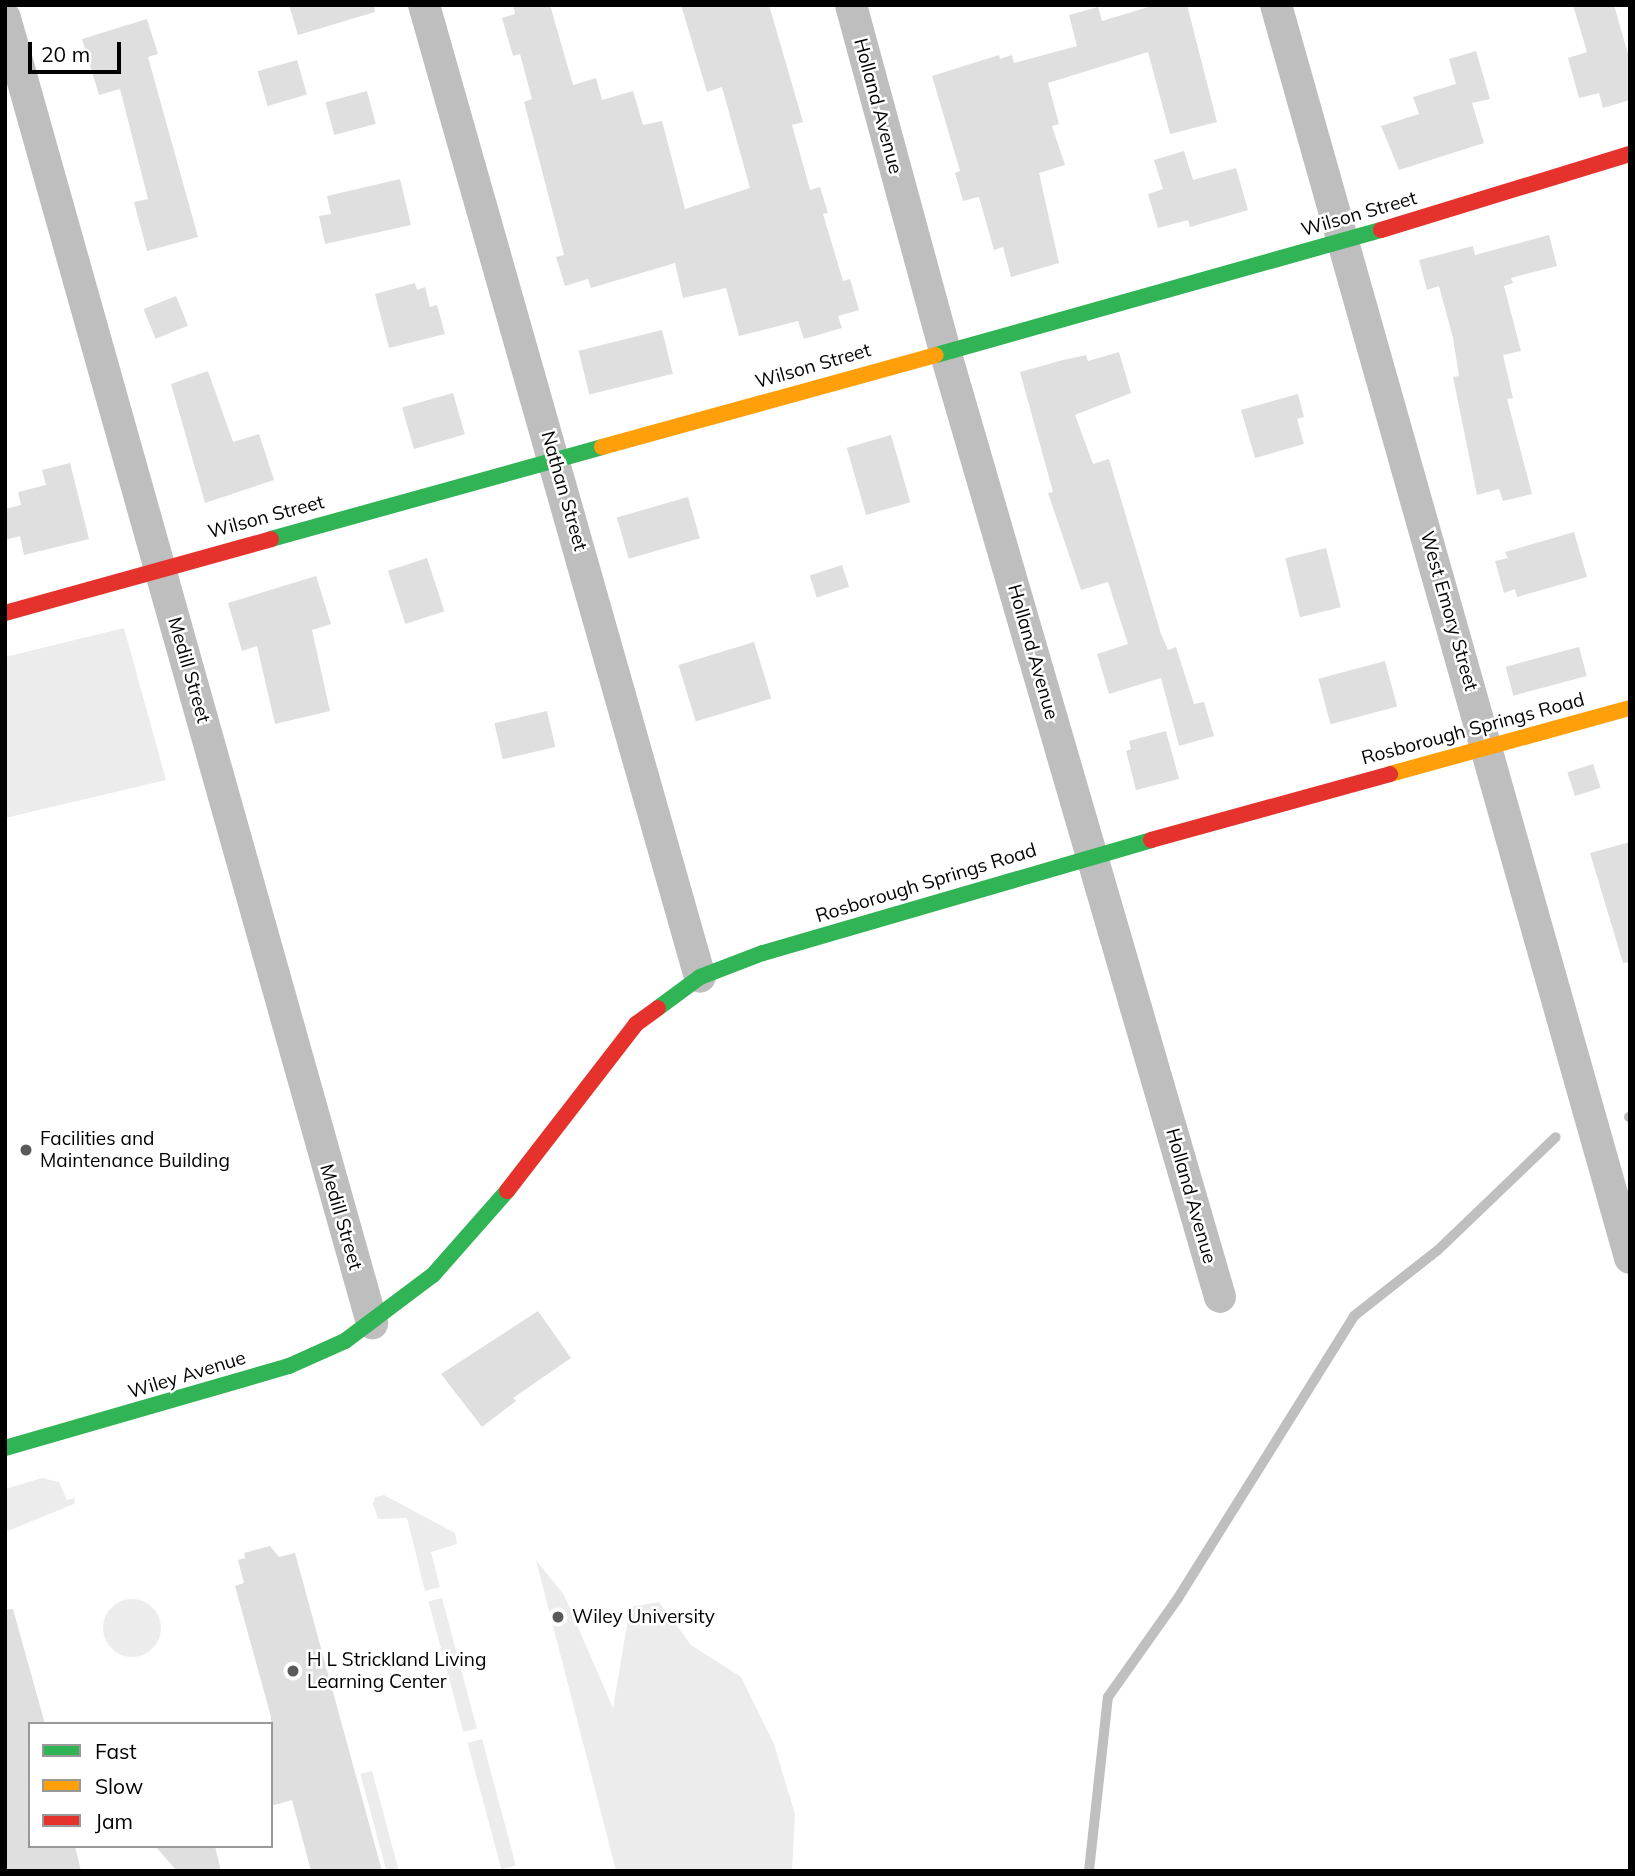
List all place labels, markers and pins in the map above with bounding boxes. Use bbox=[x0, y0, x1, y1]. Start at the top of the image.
place label: Facilities and Maintenance Building bbox=[40, 1128, 230, 1172]
marker: Facilities and Maintenance Building bbox=[18, 1142, 34, 1158]
place label: Wiley University bbox=[572, 1606, 715, 1628]
marker: Wiley University bbox=[550, 1609, 566, 1625]
place label: H L Strickland Living Learning Center bbox=[307, 1649, 486, 1693]
marker: H L Strickland Living Learning Center bbox=[285, 1663, 301, 1679]

